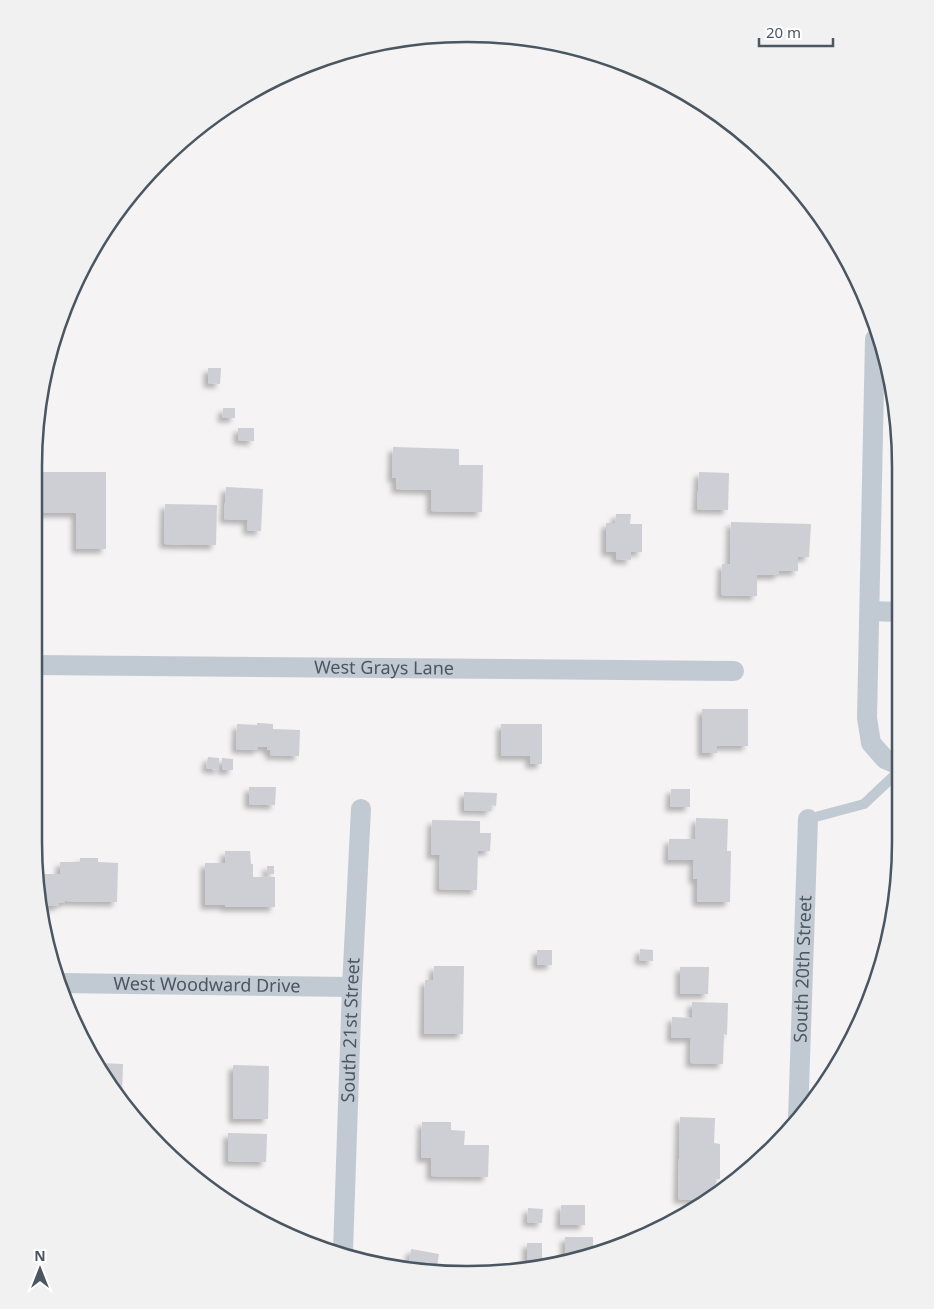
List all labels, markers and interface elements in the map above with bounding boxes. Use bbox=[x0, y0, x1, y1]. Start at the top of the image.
scale bar bbox=[759, 15, 833, 47]
text: 20 m bbox=[766, 22, 801, 42]
street label: West Grays Lane bbox=[314, 654, 454, 680]
street label: South 20th Street bbox=[788, 894, 816, 1043]
street label: South 21st Street bbox=[335, 957, 364, 1103]
street label: West Woodward Drive bbox=[113, 971, 301, 997]
north arrow bbox=[15, 1244, 65, 1294]
text: N bbox=[34, 1246, 46, 1265]

